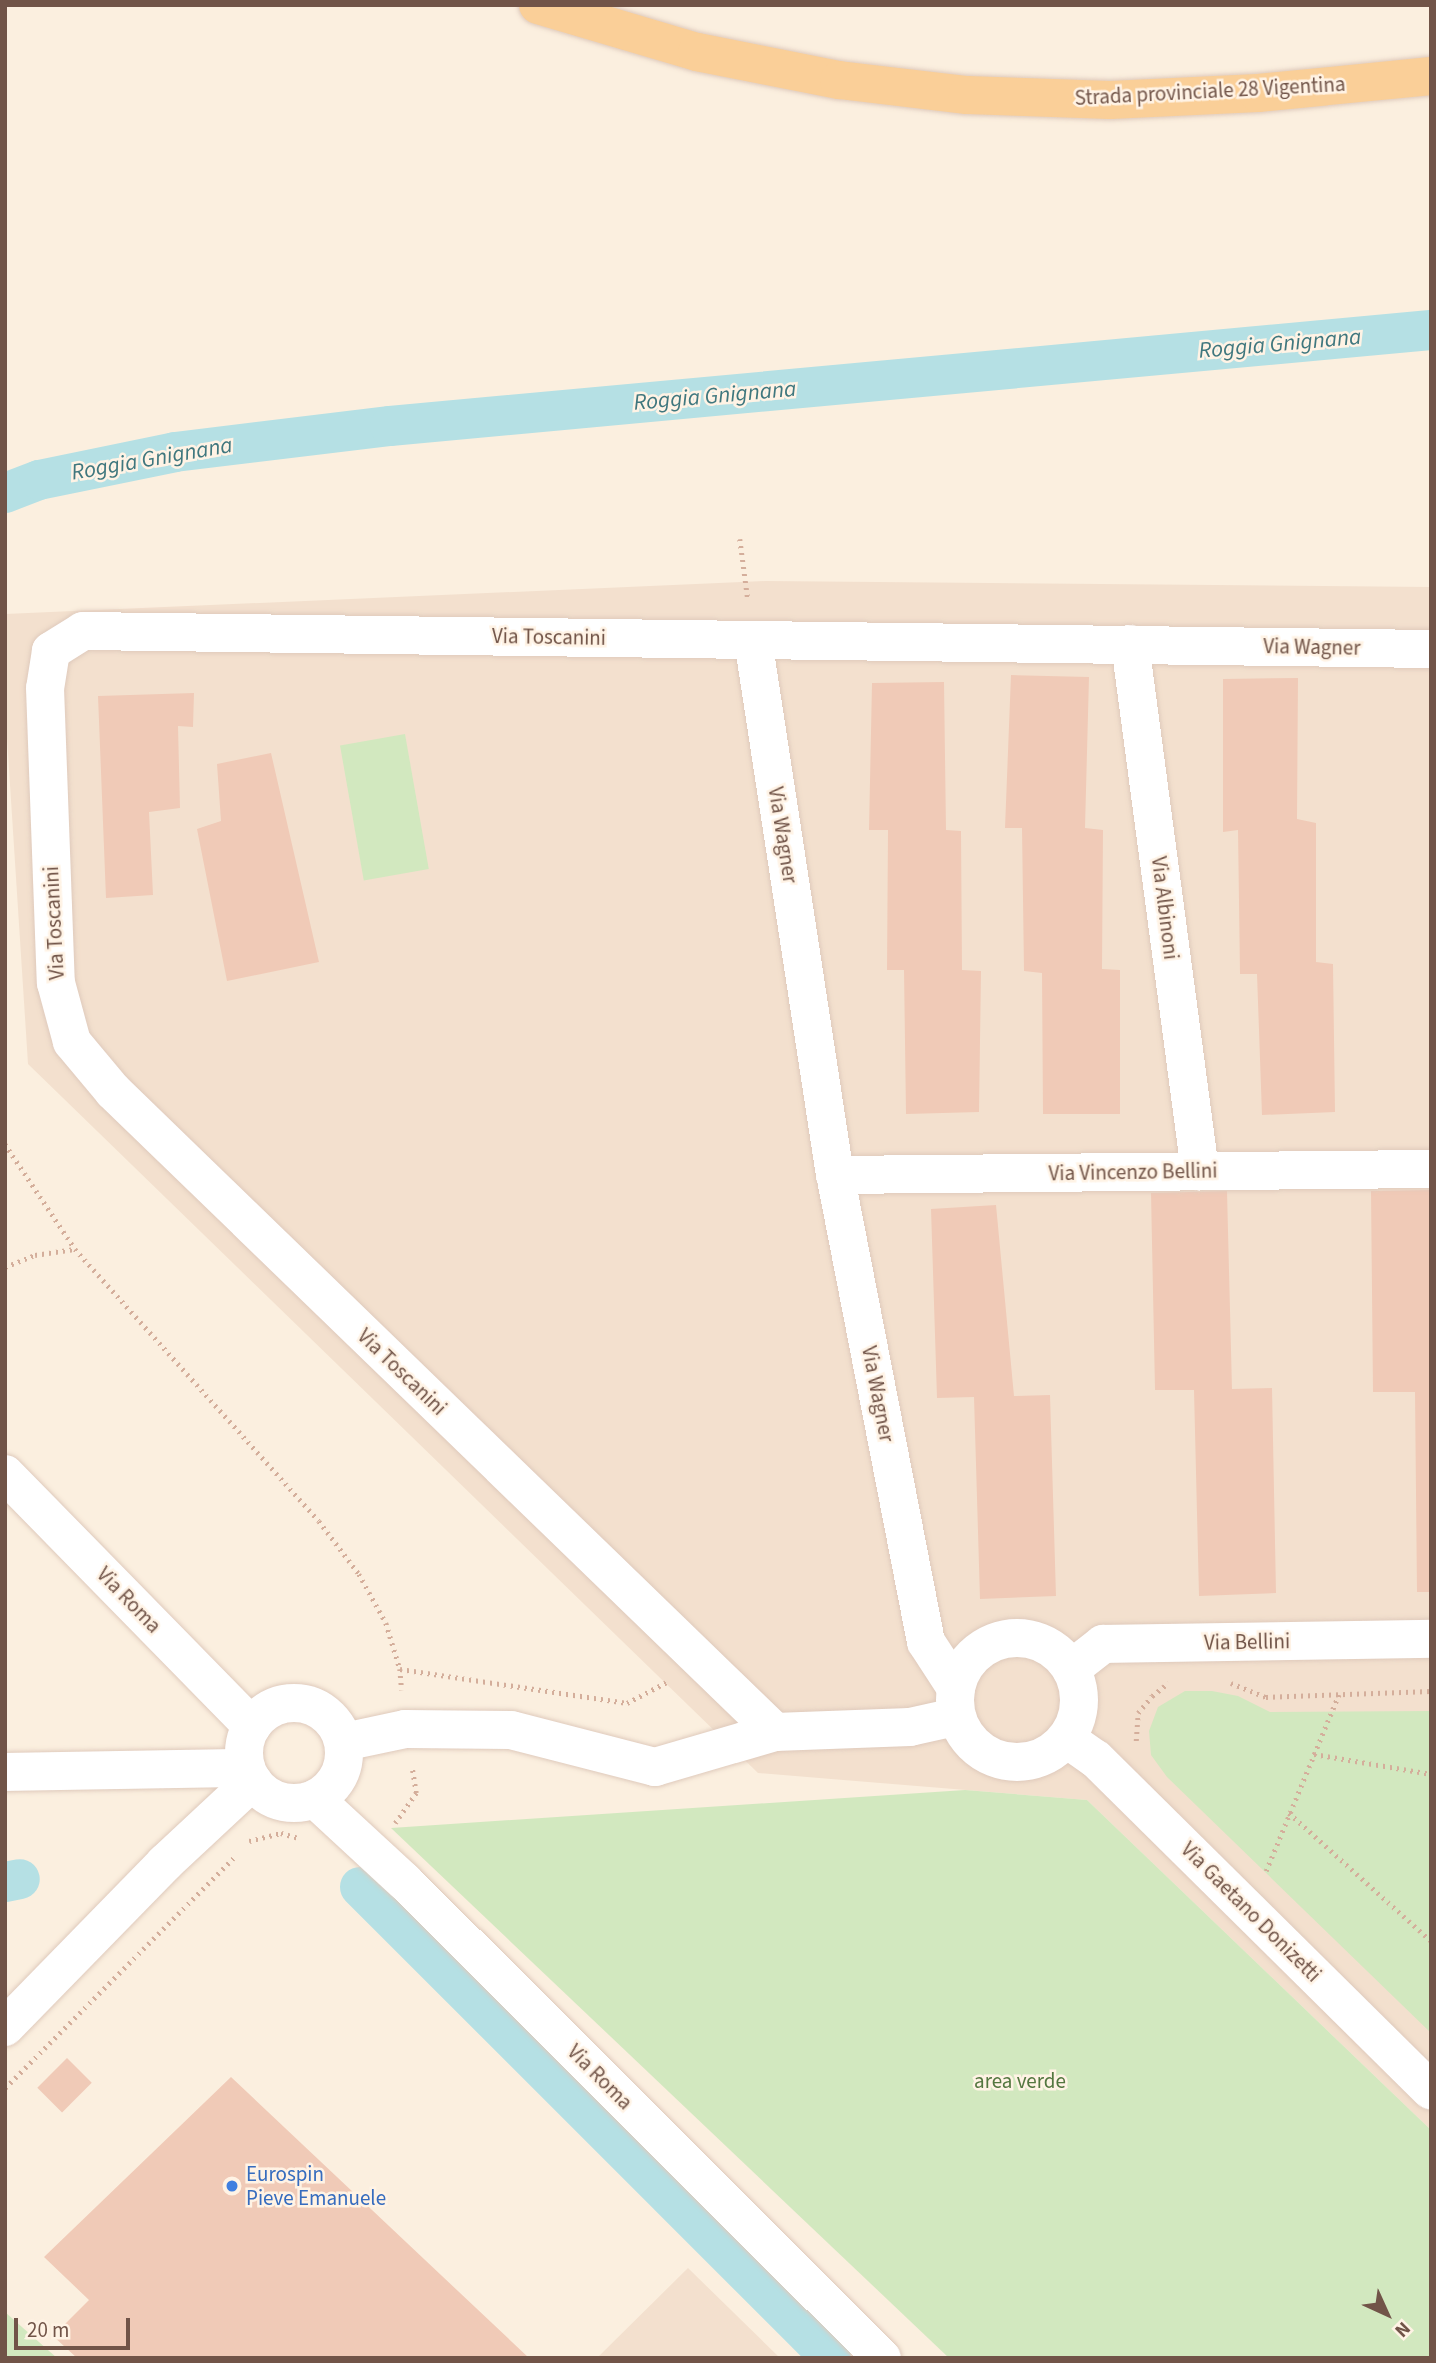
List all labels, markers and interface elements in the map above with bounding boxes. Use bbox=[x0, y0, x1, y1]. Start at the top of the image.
street label: Strada provinciale 28 Vigentina bbox=[1074, 71, 1346, 111]
water label: Roggia Gnignana bbox=[1198, 323, 1362, 365]
water label: Roggia Gnignana bbox=[633, 375, 797, 417]
water label: Roggia Gnignana bbox=[69, 431, 235, 487]
street label: Via Toscanini bbox=[492, 623, 606, 651]
street label: Via Wagner bbox=[1263, 634, 1361, 660]
street label: Via Wagner bbox=[763, 785, 803, 885]
street label: Via Albinoni bbox=[1146, 855, 1184, 961]
street label: Via Toscanini bbox=[38, 865, 70, 981]
street label: Via Vincenzo Bellini bbox=[1048, 1158, 1218, 1186]
street label: Via Toscanini bbox=[352, 1323, 452, 1421]
street label: Via Wagner bbox=[856, 1344, 900, 1444]
street label: Via Roma bbox=[91, 1562, 167, 1638]
street label: Via Bellini bbox=[1204, 1629, 1290, 1655]
street label: Via Gaetano Donizetti bbox=[1176, 1837, 1326, 1987]
street label: Via Roma bbox=[562, 2039, 638, 2115]
park label: area verde bbox=[974, 2068, 1066, 2094]
place label: Eurospin Pieve Emanuele bbox=[246, 2161, 386, 2211]
marker: Eurospin Pieve Emanuele bbox=[224, 2178, 240, 2194]
north arrow bbox=[1352, 2279, 1422, 2349]
scale bar bbox=[18, 2304, 133, 2348]
text: 20 m bbox=[27, 2315, 69, 2345]
text: N bbox=[1388, 2315, 1416, 2343]

